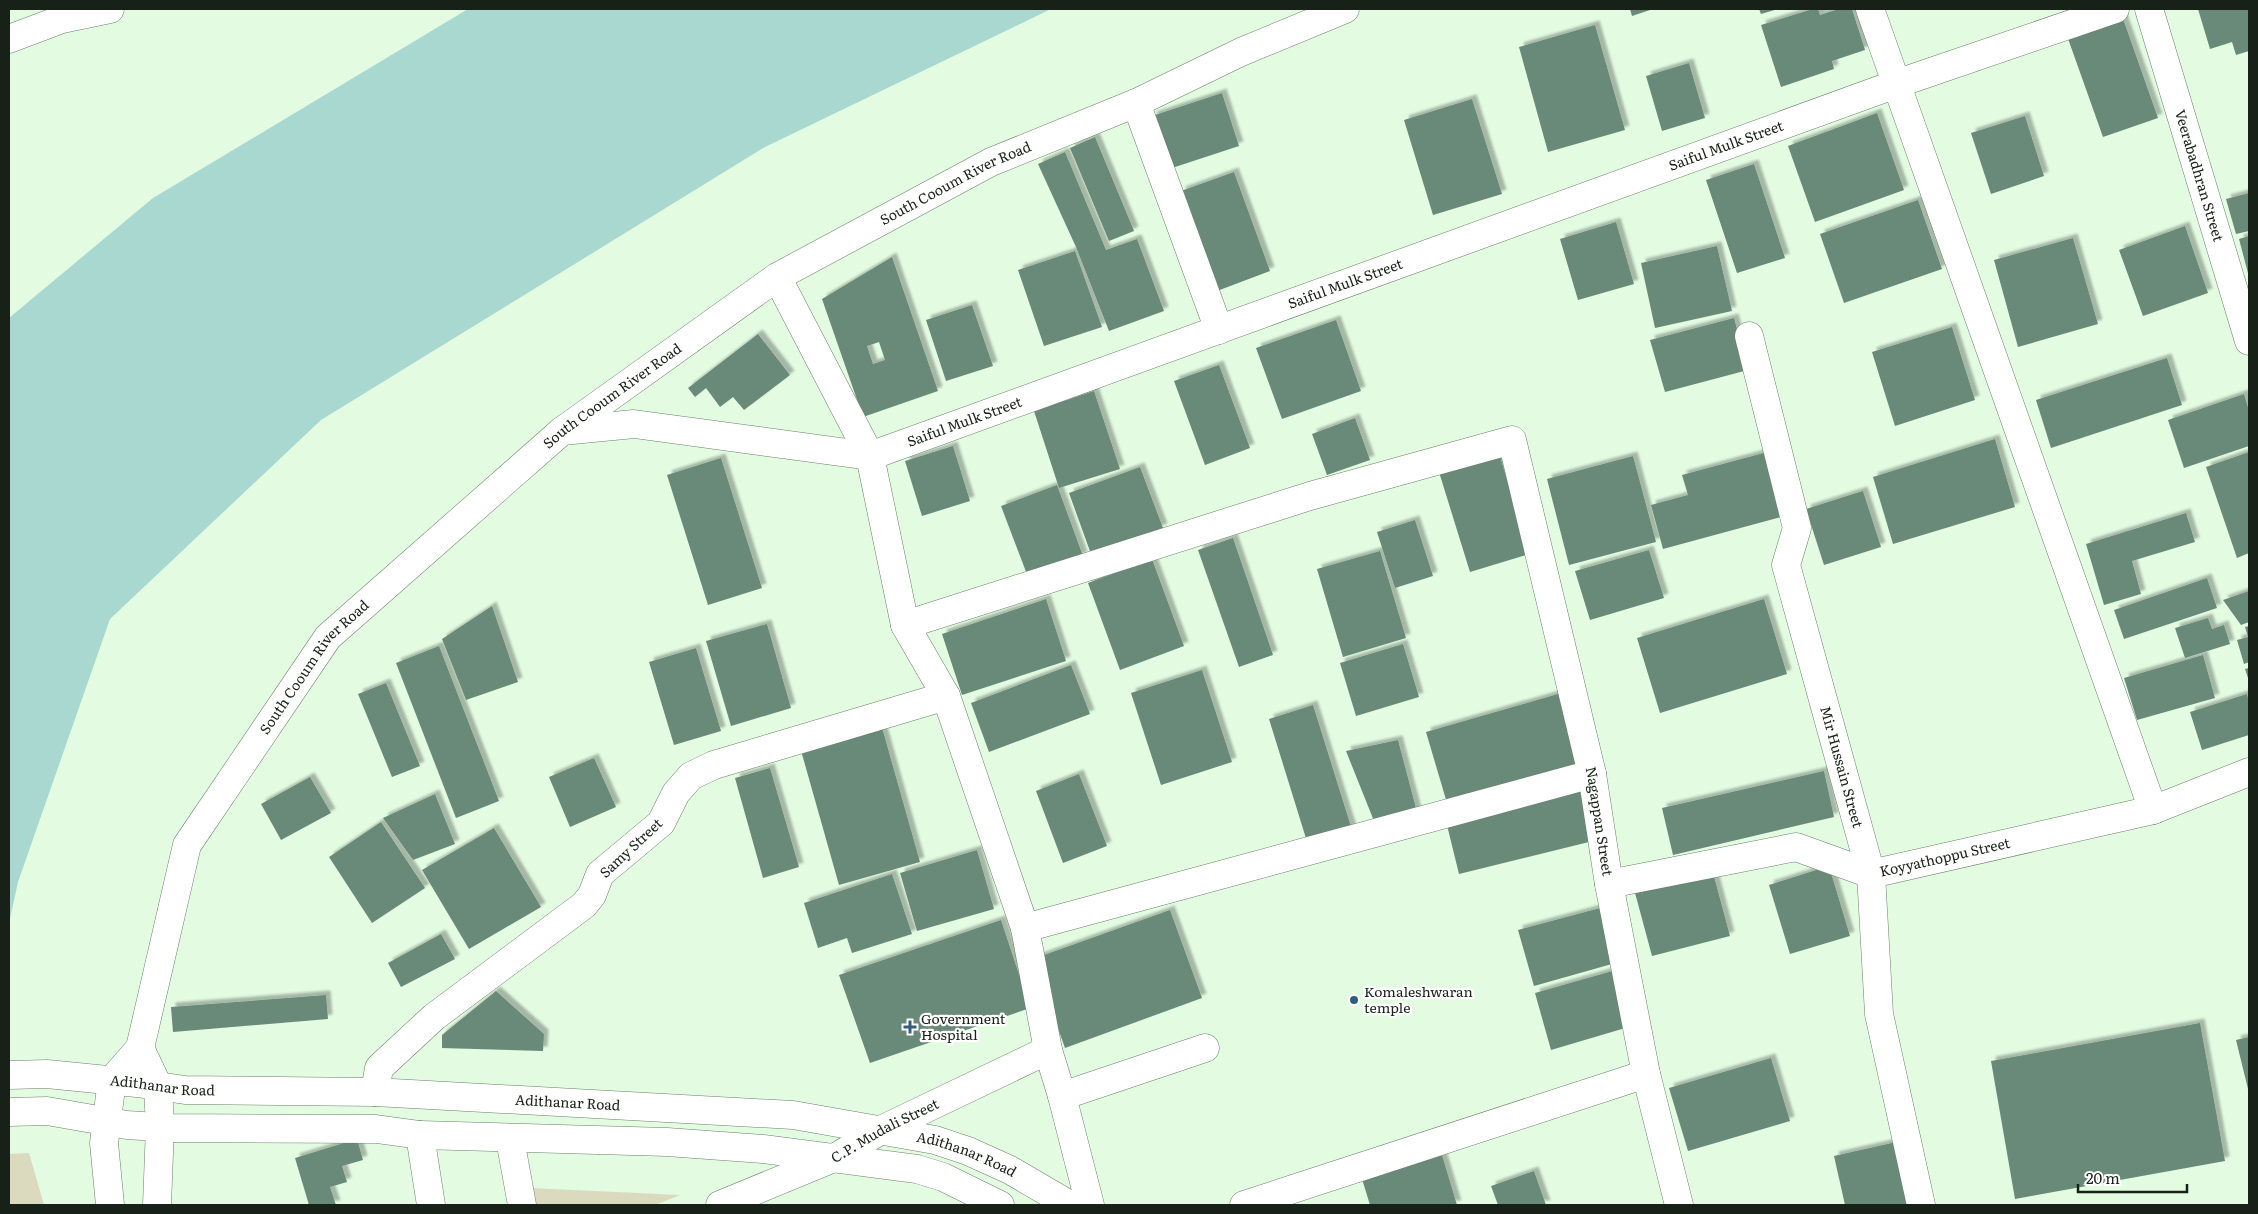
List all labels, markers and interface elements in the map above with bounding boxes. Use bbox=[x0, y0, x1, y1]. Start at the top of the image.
street label: Veerabadhran Street bbox=[2171, 107, 2230, 244]
street label: Saiful Mulk Street bbox=[1666, 115, 1786, 175]
street label: South Cooum River Road bbox=[876, 136, 1034, 229]
street label: Saiful Mulk Street bbox=[1285, 253, 1405, 313]
street label: South Cooum River Road bbox=[538, 337, 685, 452]
street label: Saiful Mulk Street bbox=[904, 391, 1025, 451]
street label: South Cooum River Road bbox=[254, 594, 373, 738]
street label: Mir Hussain Street bbox=[1816, 704, 1869, 830]
street label: Nagappan Street bbox=[1582, 764, 1619, 878]
street label: Samy Street bbox=[594, 813, 666, 882]
street label: Koyyathoppu Street bbox=[1877, 832, 2012, 881]
place label: Komaleshwaran temple bbox=[1364, 981, 1473, 1017]
marker: Komaleshwaran temple bbox=[1348, 994, 1360, 1006]
place label: Government Hospital bbox=[921, 1008, 1006, 1044]
marker: Government Hospital bbox=[903, 1020, 917, 1034]
street label: Adithanar Road bbox=[109, 1069, 215, 1099]
street label: Adithanar Road bbox=[515, 1089, 621, 1115]
street label: C.P. Mudali Street bbox=[826, 1093, 942, 1167]
street label: Adithanar Road bbox=[915, 1126, 1021, 1181]
scale bar bbox=[2078, 1162, 2187, 1194]
text: 20 m bbox=[2086, 1166, 2120, 1189]

